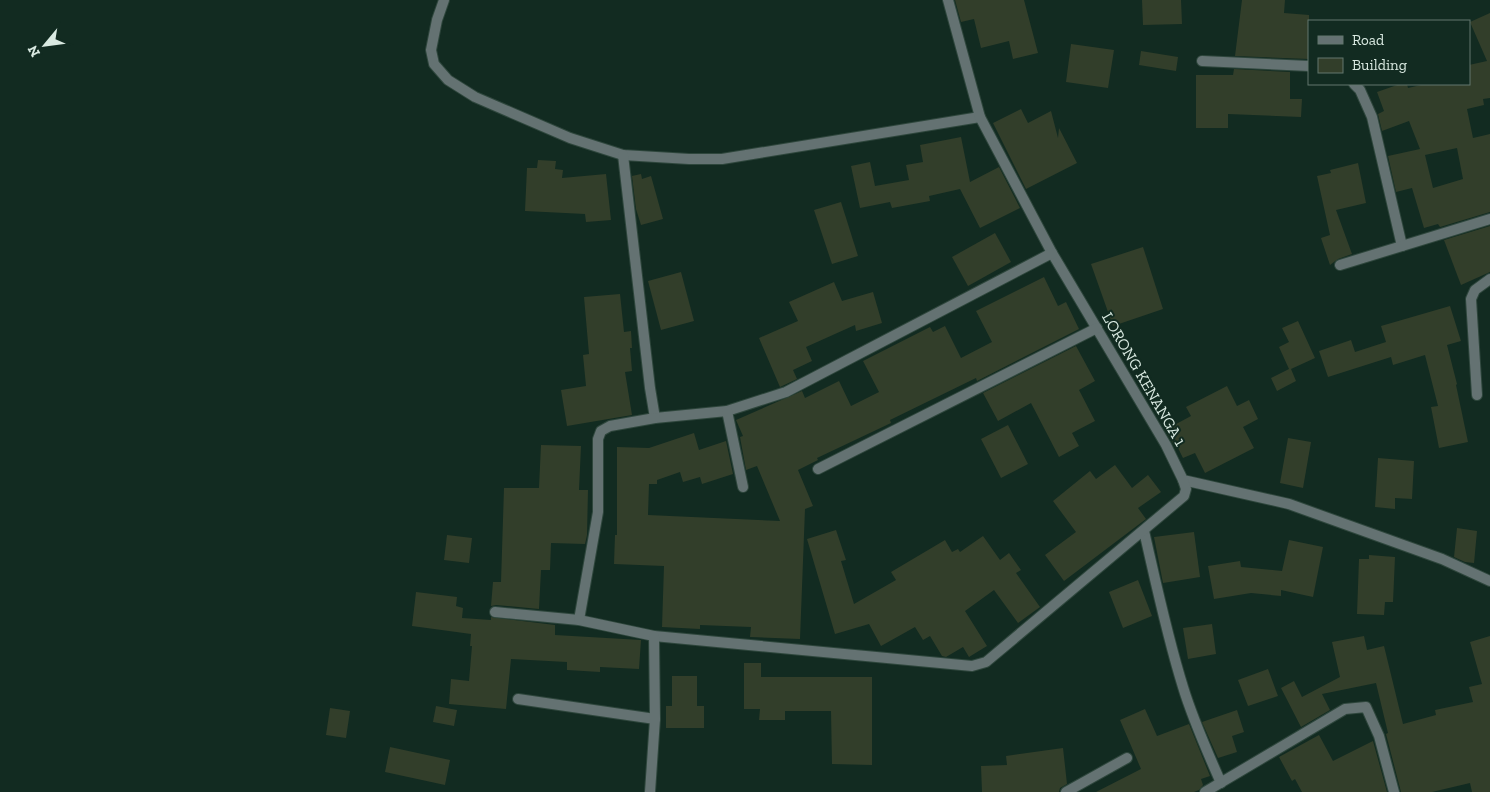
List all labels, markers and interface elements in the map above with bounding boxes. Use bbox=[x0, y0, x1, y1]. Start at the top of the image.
north arrow bbox=[20, 20, 70, 70]
legend bbox=[1308, 20, 1470, 85]
text: Road bbox=[1352, 31, 1385, 49]
text: N bbox=[24, 42, 44, 60]
text: Building bbox=[1352, 56, 1407, 74]
street label: LORONG KENANGA 1 bbox=[1098, 309, 1190, 449]

